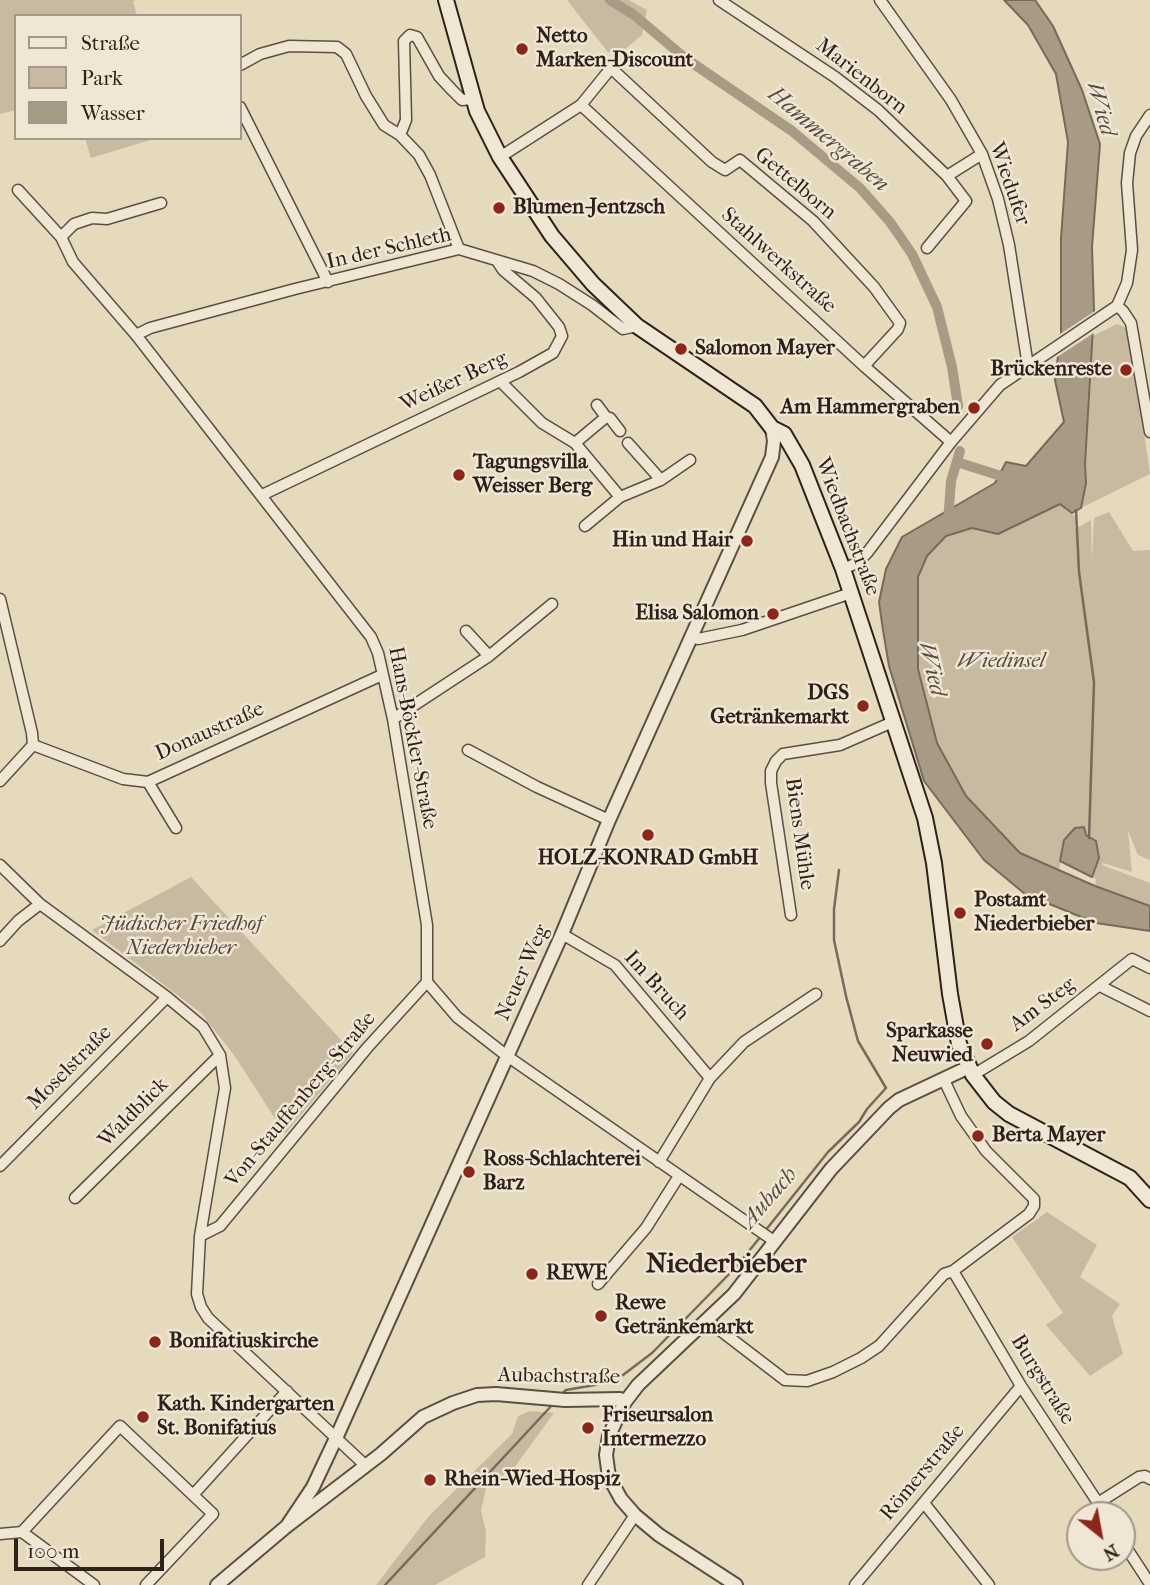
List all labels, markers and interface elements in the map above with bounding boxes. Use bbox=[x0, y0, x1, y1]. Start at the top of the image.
legend bbox=[14, 14, 242, 140]
place label: Netto Marken-Discount bbox=[536, 24, 693, 74]
text: Straße bbox=[81, 31, 140, 55]
street label: Marienborn bbox=[810, 34, 912, 120]
marker: Netto Marken-Discount bbox=[514, 41, 530, 57]
text: Park bbox=[81, 66, 123, 90]
water label: Wied bbox=[1079, 79, 1121, 139]
water label: Hammergraben bbox=[762, 81, 894, 199]
text: Wasser bbox=[81, 101, 145, 125]
street label: Wiedufer bbox=[983, 139, 1035, 229]
street label: Gettelborn bbox=[749, 143, 841, 225]
place label: Blumen-Jentzsch bbox=[513, 195, 665, 221]
marker: Blumen-Jentzsch bbox=[491, 200, 507, 216]
street label: Stahlwerkstraße bbox=[715, 203, 841, 319]
street label: In der Schleth bbox=[324, 222, 454, 276]
place label: Salomon Mayer bbox=[695, 336, 835, 362]
marker: Salomon Mayer bbox=[673, 341, 689, 357]
street label: Weißer Berg bbox=[396, 346, 512, 418]
place label: Brückenreste bbox=[990, 357, 1112, 383]
marker: Brückenreste bbox=[1118, 362, 1134, 378]
place label: Am Hammergraben bbox=[780, 395, 960, 421]
marker: Am Hammergraben bbox=[966, 400, 982, 416]
place label: Tagungsvilla Weisser Berg bbox=[473, 450, 592, 500]
street label: Wiedbachstraße bbox=[809, 454, 885, 600]
marker: Tagungsvilla Weisser Berg bbox=[451, 467, 467, 483]
place label: Hin und Hair bbox=[612, 528, 733, 554]
marker: Hin und Hair bbox=[739, 533, 755, 549]
place label: Elisa Salomon bbox=[635, 601, 759, 627]
marker: Elisa Salomon bbox=[765, 606, 781, 622]
water label: Wied bbox=[911, 639, 951, 699]
street label: Hans-Böckler-Straße bbox=[382, 645, 442, 831]
park label: Wiedinsel bbox=[957, 649, 1045, 675]
place label: DGS Getränkemarkt bbox=[710, 681, 849, 731]
street label: Donaustraße bbox=[152, 697, 268, 767]
marker: DGS Getränkemarkt bbox=[855, 698, 871, 714]
street label: Biens Mühle bbox=[779, 776, 819, 892]
marker: HOLZ-KONRAD GmbH bbox=[640, 827, 656, 843]
place label: HOLZ-KONRAD GmbH bbox=[538, 846, 758, 872]
place label: Postamt Niederbieber bbox=[974, 888, 1095, 938]
marker: Postamt Niederbieber bbox=[952, 905, 968, 921]
park label: Jüdischer Friedhof Niederbieber bbox=[100, 912, 262, 962]
street label: Neuer Weg bbox=[491, 921, 555, 1025]
street label: Im Bruch bbox=[618, 946, 694, 1026]
street label: Am Steg bbox=[1005, 972, 1081, 1038]
street label: Von-Stauffenberg-Straße bbox=[220, 1007, 382, 1193]
place label: Sparkasse Neuwied bbox=[886, 1019, 973, 1069]
street label: Moselstraße bbox=[22, 1020, 118, 1116]
marker: Sparkasse Neuwied bbox=[979, 1036, 995, 1052]
street label: Waldblick bbox=[94, 1073, 174, 1153]
place label: Berta Mayer bbox=[992, 1123, 1105, 1149]
marker: Berta Mayer bbox=[970, 1128, 986, 1144]
place label: Ross-Schlachterei Barz bbox=[483, 1147, 641, 1197]
water label: Aubach bbox=[736, 1162, 804, 1234]
marker: Ross-Schlachterei Barz bbox=[461, 1164, 477, 1180]
district label: Niederbieber bbox=[646, 1248, 806, 1282]
place label: REWE bbox=[546, 1261, 607, 1287]
marker: REWE bbox=[524, 1266, 540, 1282]
place label: Rewe Getränkemarkt bbox=[615, 1291, 754, 1341]
marker: Rewe Getränkemarkt bbox=[593, 1308, 609, 1324]
place label: Bonifatiuskirche bbox=[169, 1329, 319, 1355]
street label: Burgstraße bbox=[1004, 1330, 1080, 1430]
marker: Bonifatiuskirche bbox=[147, 1334, 163, 1350]
street label: Aubachstraße bbox=[497, 1363, 621, 1391]
place label: Kath. Kindergarten St. Bonifatius bbox=[157, 1392, 334, 1442]
place label: Friseursalon Intermezzo bbox=[602, 1403, 713, 1453]
marker: Kath. Kindergarten St. Bonifatius bbox=[135, 1409, 151, 1425]
marker: Friseursalon Intermezzo bbox=[580, 1420, 596, 1436]
street label: Römerstraße bbox=[875, 1420, 971, 1526]
place label: Rhein-Wied-Hospiz bbox=[444, 1467, 620, 1493]
marker: Rhein-Wied-Hospiz bbox=[422, 1472, 438, 1488]
north arrow bbox=[1066, 1501, 1136, 1571]
scale bar bbox=[18, 1526, 168, 1570]
text: 100 m bbox=[27, 1539, 80, 1563]
text: N bbox=[1099, 1539, 1123, 1565]

